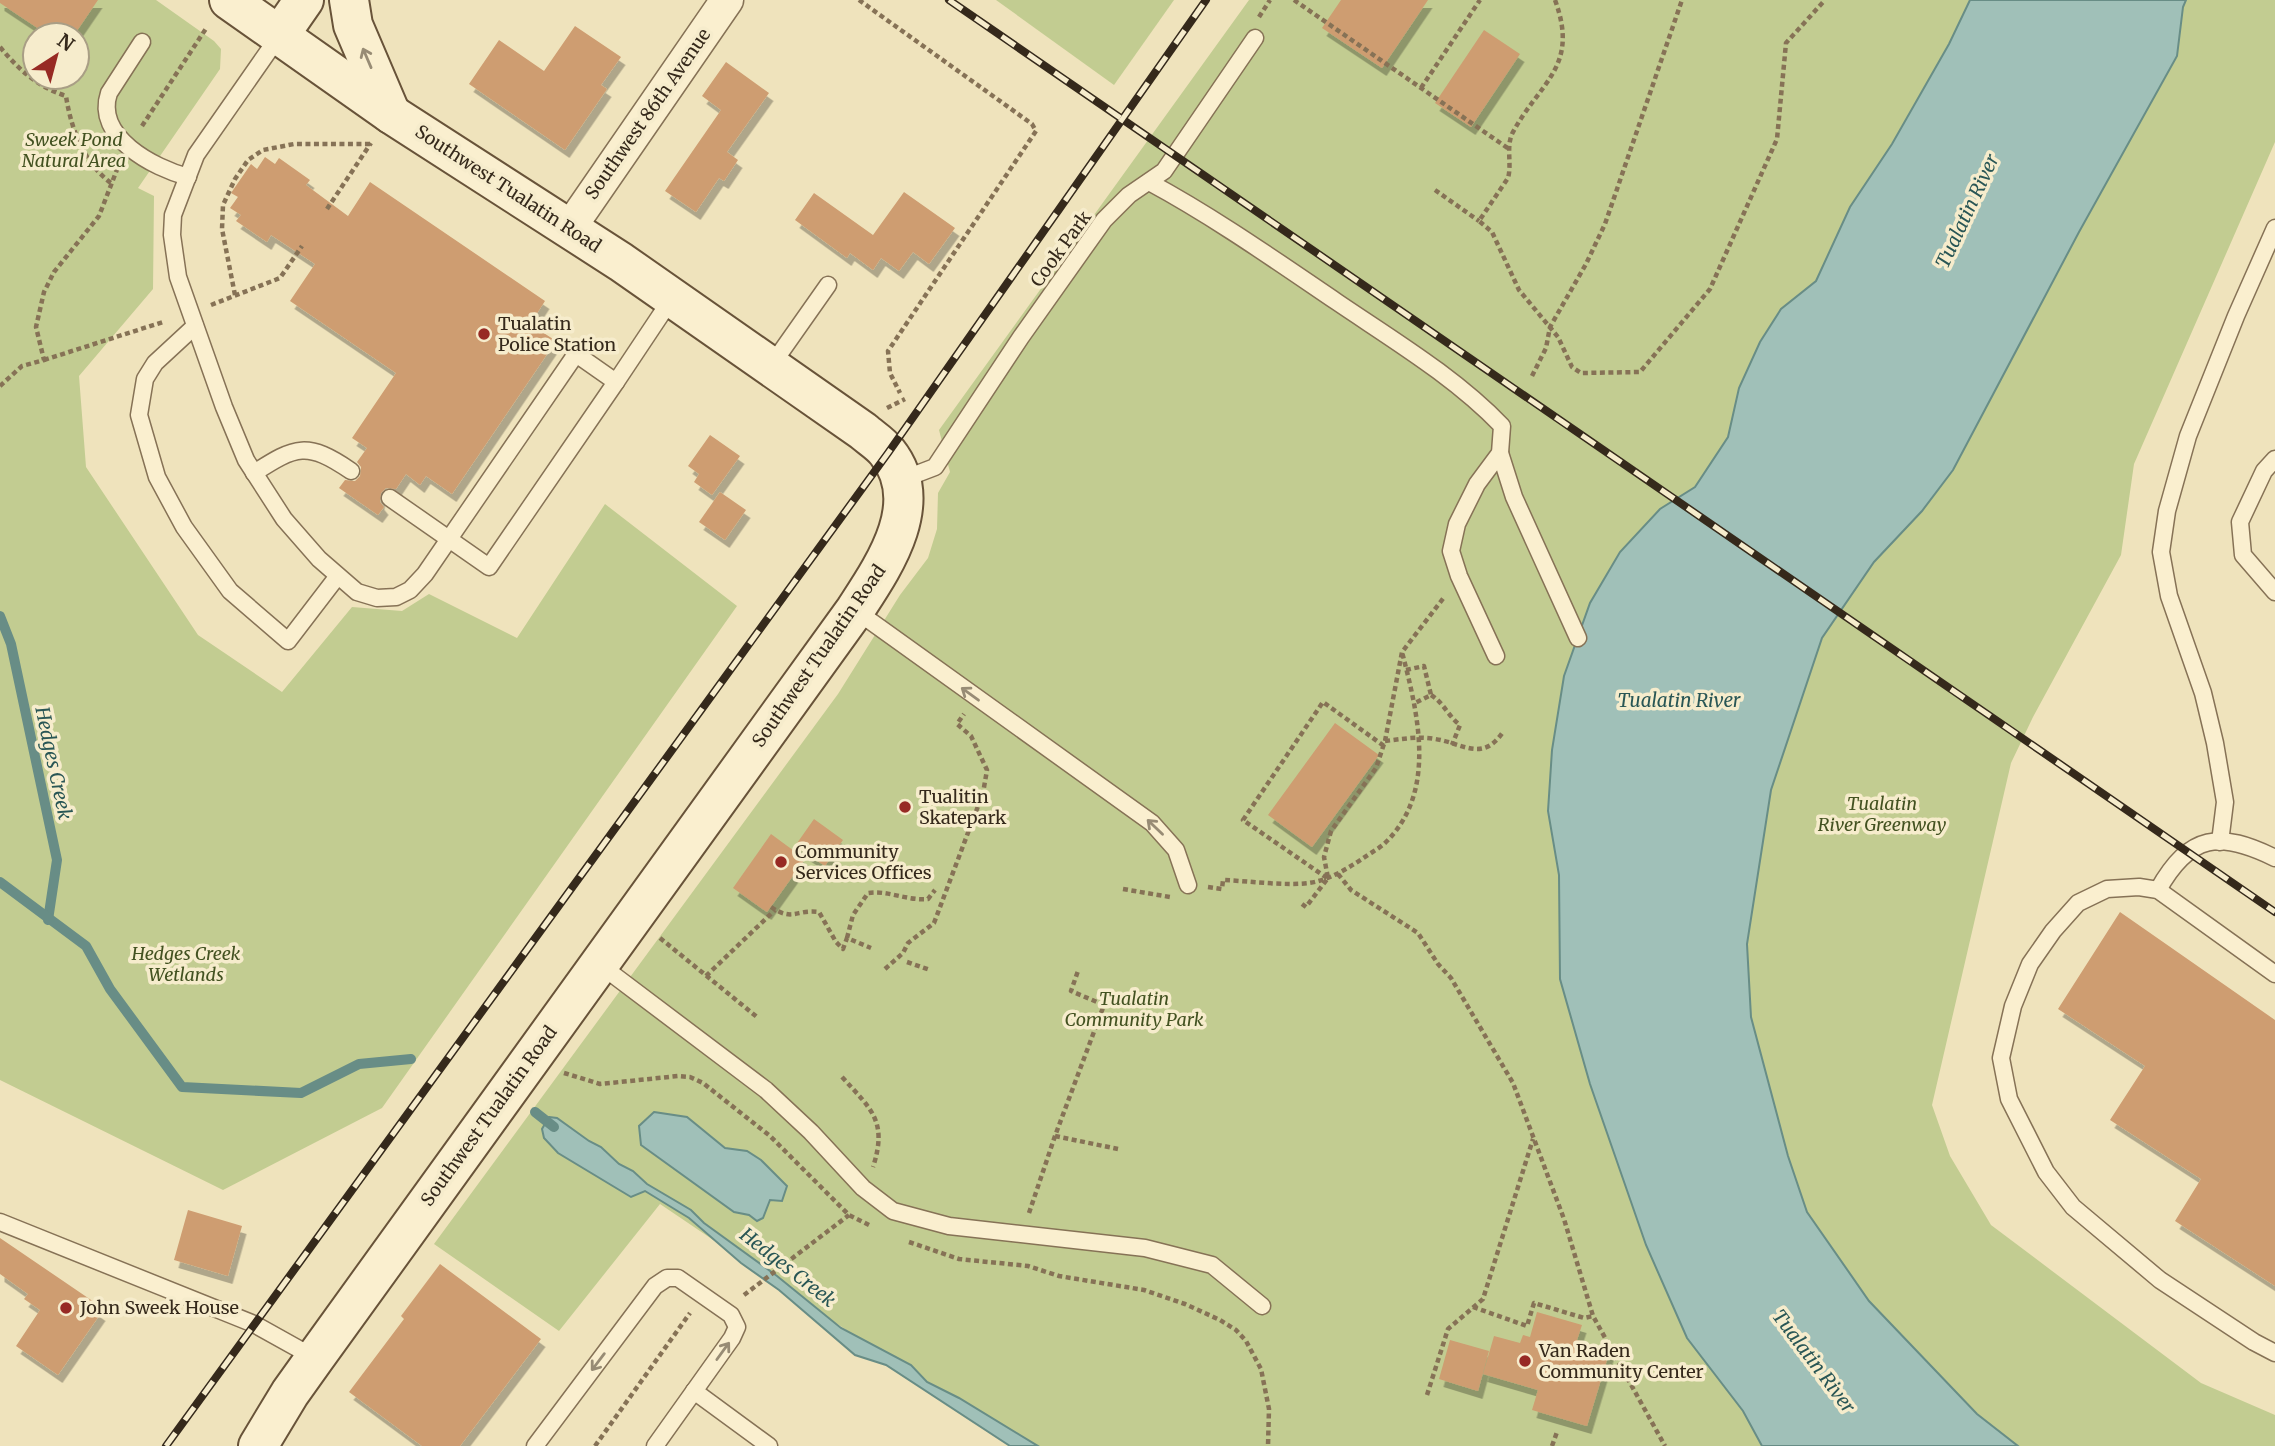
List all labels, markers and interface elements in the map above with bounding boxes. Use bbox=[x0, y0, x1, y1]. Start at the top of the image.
north arrow bbox=[21, 21, 91, 91]
street label: Southwest 86th Avenue bbox=[580, 24, 715, 204]
text: N bbox=[53, 28, 79, 56]
one-way arrow bbox=[360, 48, 373, 69]
street label: Southwest Tualatin Road bbox=[411, 120, 606, 257]
park label: Sweek Pond Natural Area bbox=[22, 128, 126, 172]
water label: Tualatin River bbox=[1930, 150, 2004, 272]
street label: Cook Park bbox=[1025, 206, 1096, 291]
place label: Tualatin Police Station bbox=[498, 312, 616, 356]
marker: Tualatin Police Station bbox=[476, 326, 492, 342]
street label: Southwest Tualatin Road bbox=[747, 560, 890, 751]
one-way arrow bbox=[961, 687, 980, 702]
water label: Tualatin River bbox=[1617, 688, 1741, 712]
water label: Hedges Creek bbox=[30, 703, 78, 822]
place label: Tualitin Skatepark bbox=[919, 785, 1007, 829]
park label: Tualatin River Greenway bbox=[1818, 792, 1946, 836]
marker: Tualitin Skatepark bbox=[897, 799, 913, 815]
one-way arrow bbox=[1146, 819, 1163, 836]
place label: Community Services Offices bbox=[795, 840, 932, 884]
marker: Community Services Offices bbox=[773, 854, 789, 870]
park label: Hedges Creek Wetlands bbox=[131, 942, 241, 986]
park label: Tualatin Community Park bbox=[1064, 987, 1204, 1031]
street label: Southwest Tualatin Road bbox=[415, 1021, 562, 1210]
water label: Hedges Creek bbox=[735, 1222, 841, 1312]
place label: John Sweek House bbox=[79, 1296, 239, 1319]
marker: John Sweek House bbox=[58, 1300, 74, 1316]
water label: Tualatin River bbox=[1767, 1305, 1861, 1418]
place label: Van Raden Community Center bbox=[1538, 1339, 1704, 1383]
one-way arrow bbox=[716, 1342, 730, 1361]
one-way arrow bbox=[590, 1353, 605, 1371]
marker: Van Raden Community Center bbox=[1517, 1353, 1533, 1369]

